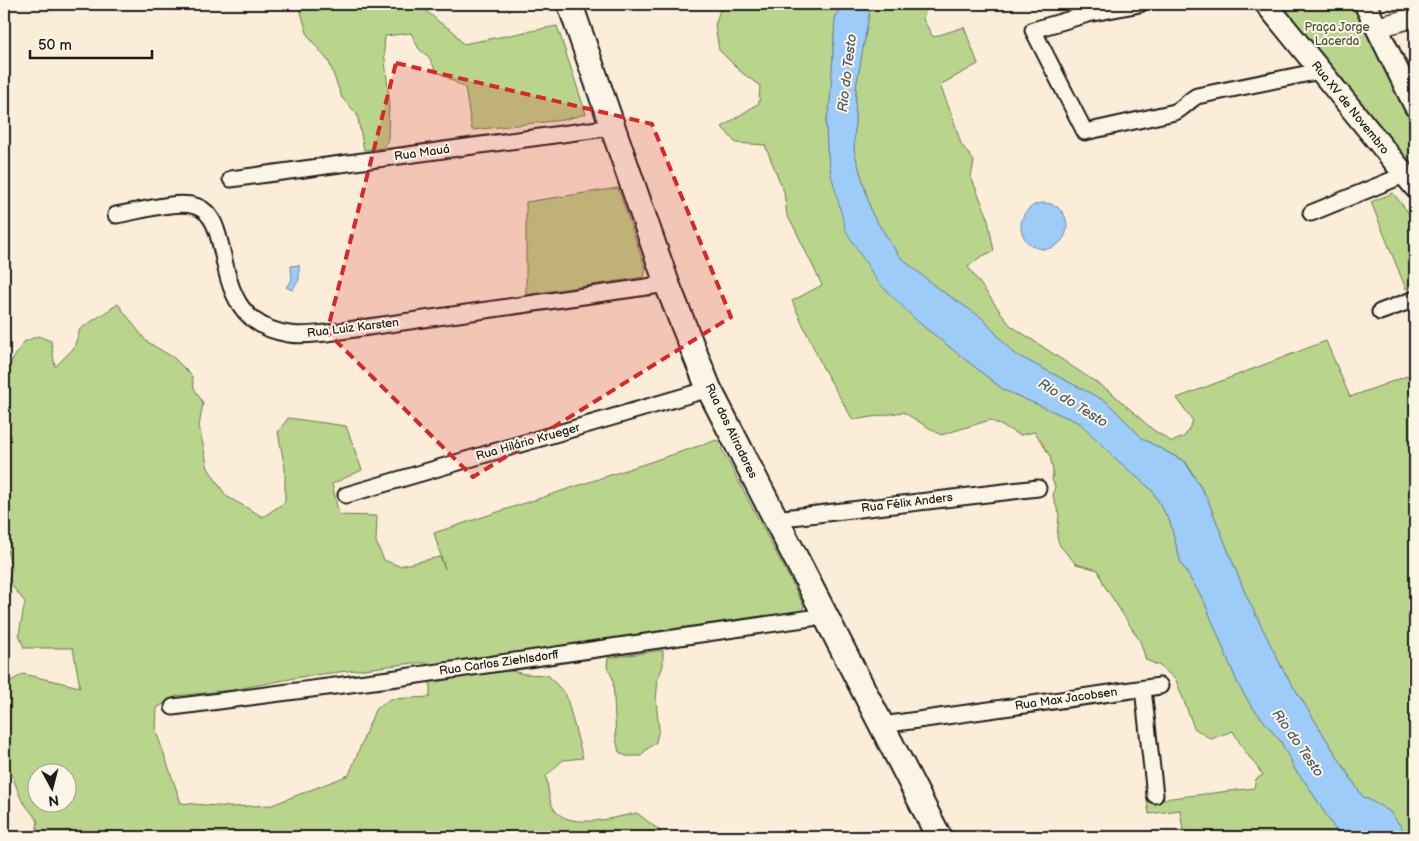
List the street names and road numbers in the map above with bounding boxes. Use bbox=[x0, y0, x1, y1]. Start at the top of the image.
street label: Rua XV de Novembro bbox=[1308, 58, 1392, 158]
street label: Rua Mauá bbox=[393, 142, 451, 164]
street label: Rua Luiz Karsten bbox=[306, 315, 400, 341]
street label: Rua dos Atiradores bbox=[702, 381, 760, 481]
street label: Rua Hilário Krueger bbox=[474, 420, 582, 464]
street label: Rua Félix Anders bbox=[860, 490, 954, 516]
street label: Rua Carlos Ziehlsdorff bbox=[438, 647, 560, 679]
street label: Rua Max Jacobsen bbox=[1014, 684, 1118, 714]

